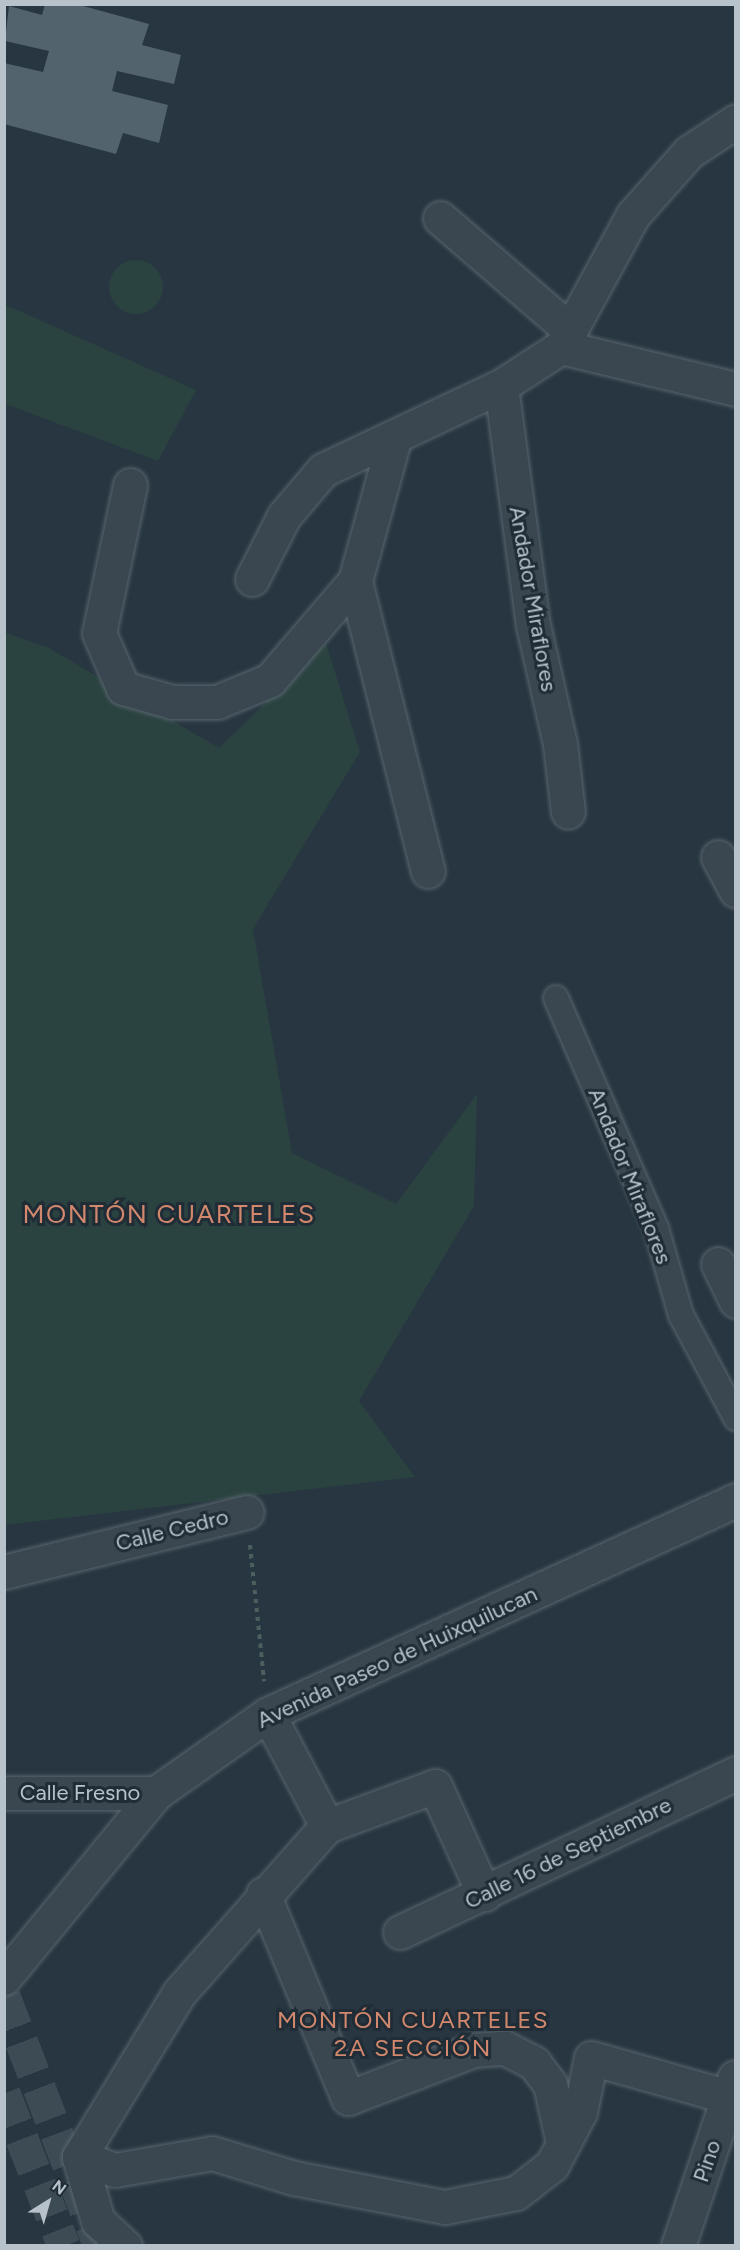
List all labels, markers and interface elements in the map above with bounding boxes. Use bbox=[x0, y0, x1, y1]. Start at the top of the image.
street label: Andador Miraflores bbox=[504, 504, 562, 694]
street label: Andador Miraflores bbox=[583, 1084, 677, 1268]
district label: MONTÓN CUARTELES bbox=[23, 1199, 315, 1231]
street label: Calle Cedro bbox=[113, 1503, 231, 1557]
street label: Avenida Paseo de Huixquilucan bbox=[253, 1580, 541, 1734]
street label: Calle Fresno bbox=[20, 1780, 140, 1806]
street label: Calle 16 de Septiembre bbox=[460, 1791, 676, 1915]
district label: MONTÓN CUARTELES 2A SECCIÓN bbox=[277, 2006, 549, 2062]
street label: Pino bbox=[688, 2136, 726, 2186]
north arrow bbox=[18, 2172, 78, 2232]
text: N bbox=[48, 2176, 70, 2199]

